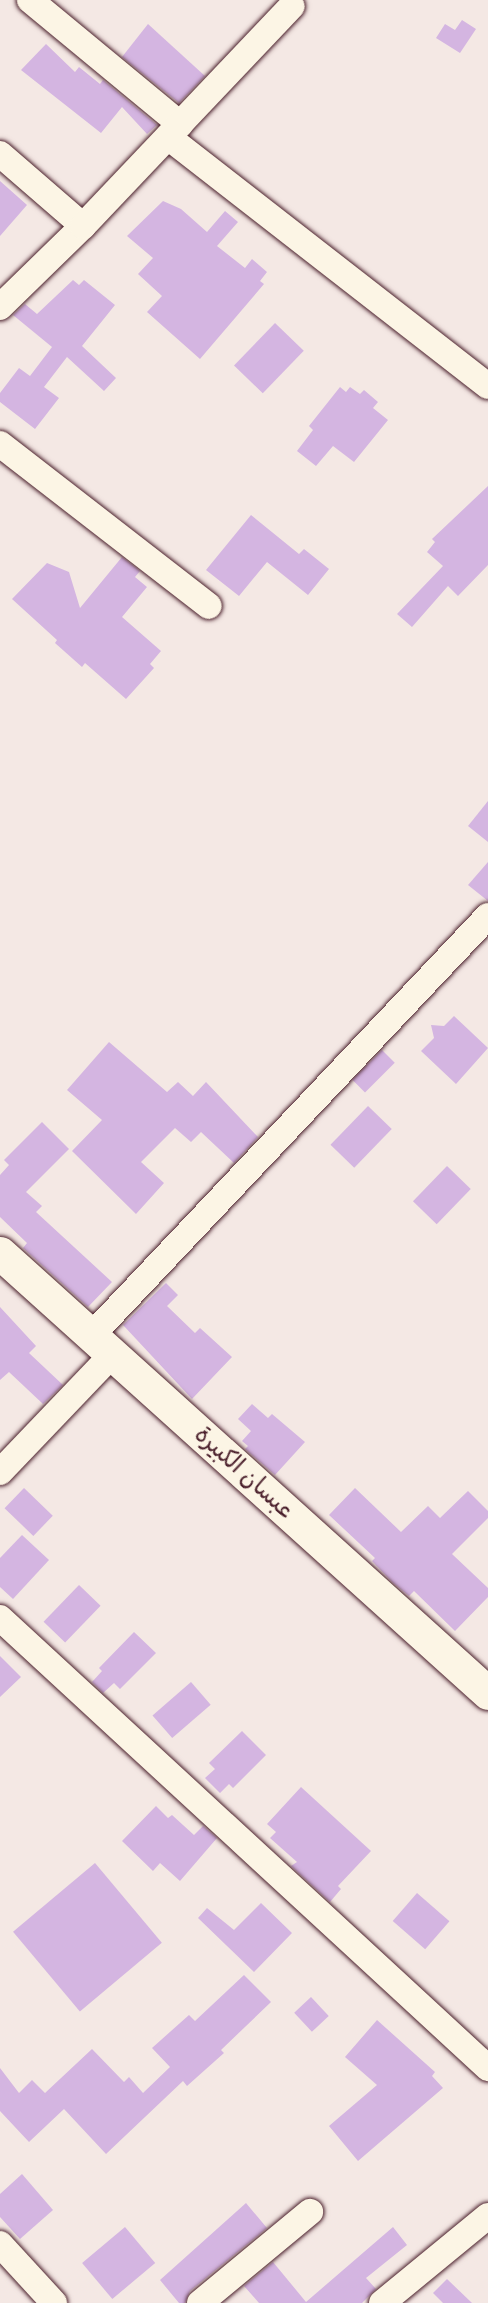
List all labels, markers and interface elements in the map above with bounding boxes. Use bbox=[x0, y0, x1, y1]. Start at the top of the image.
street label: عبسان الكبيرة bbox=[187, 1422, 299, 1526]

